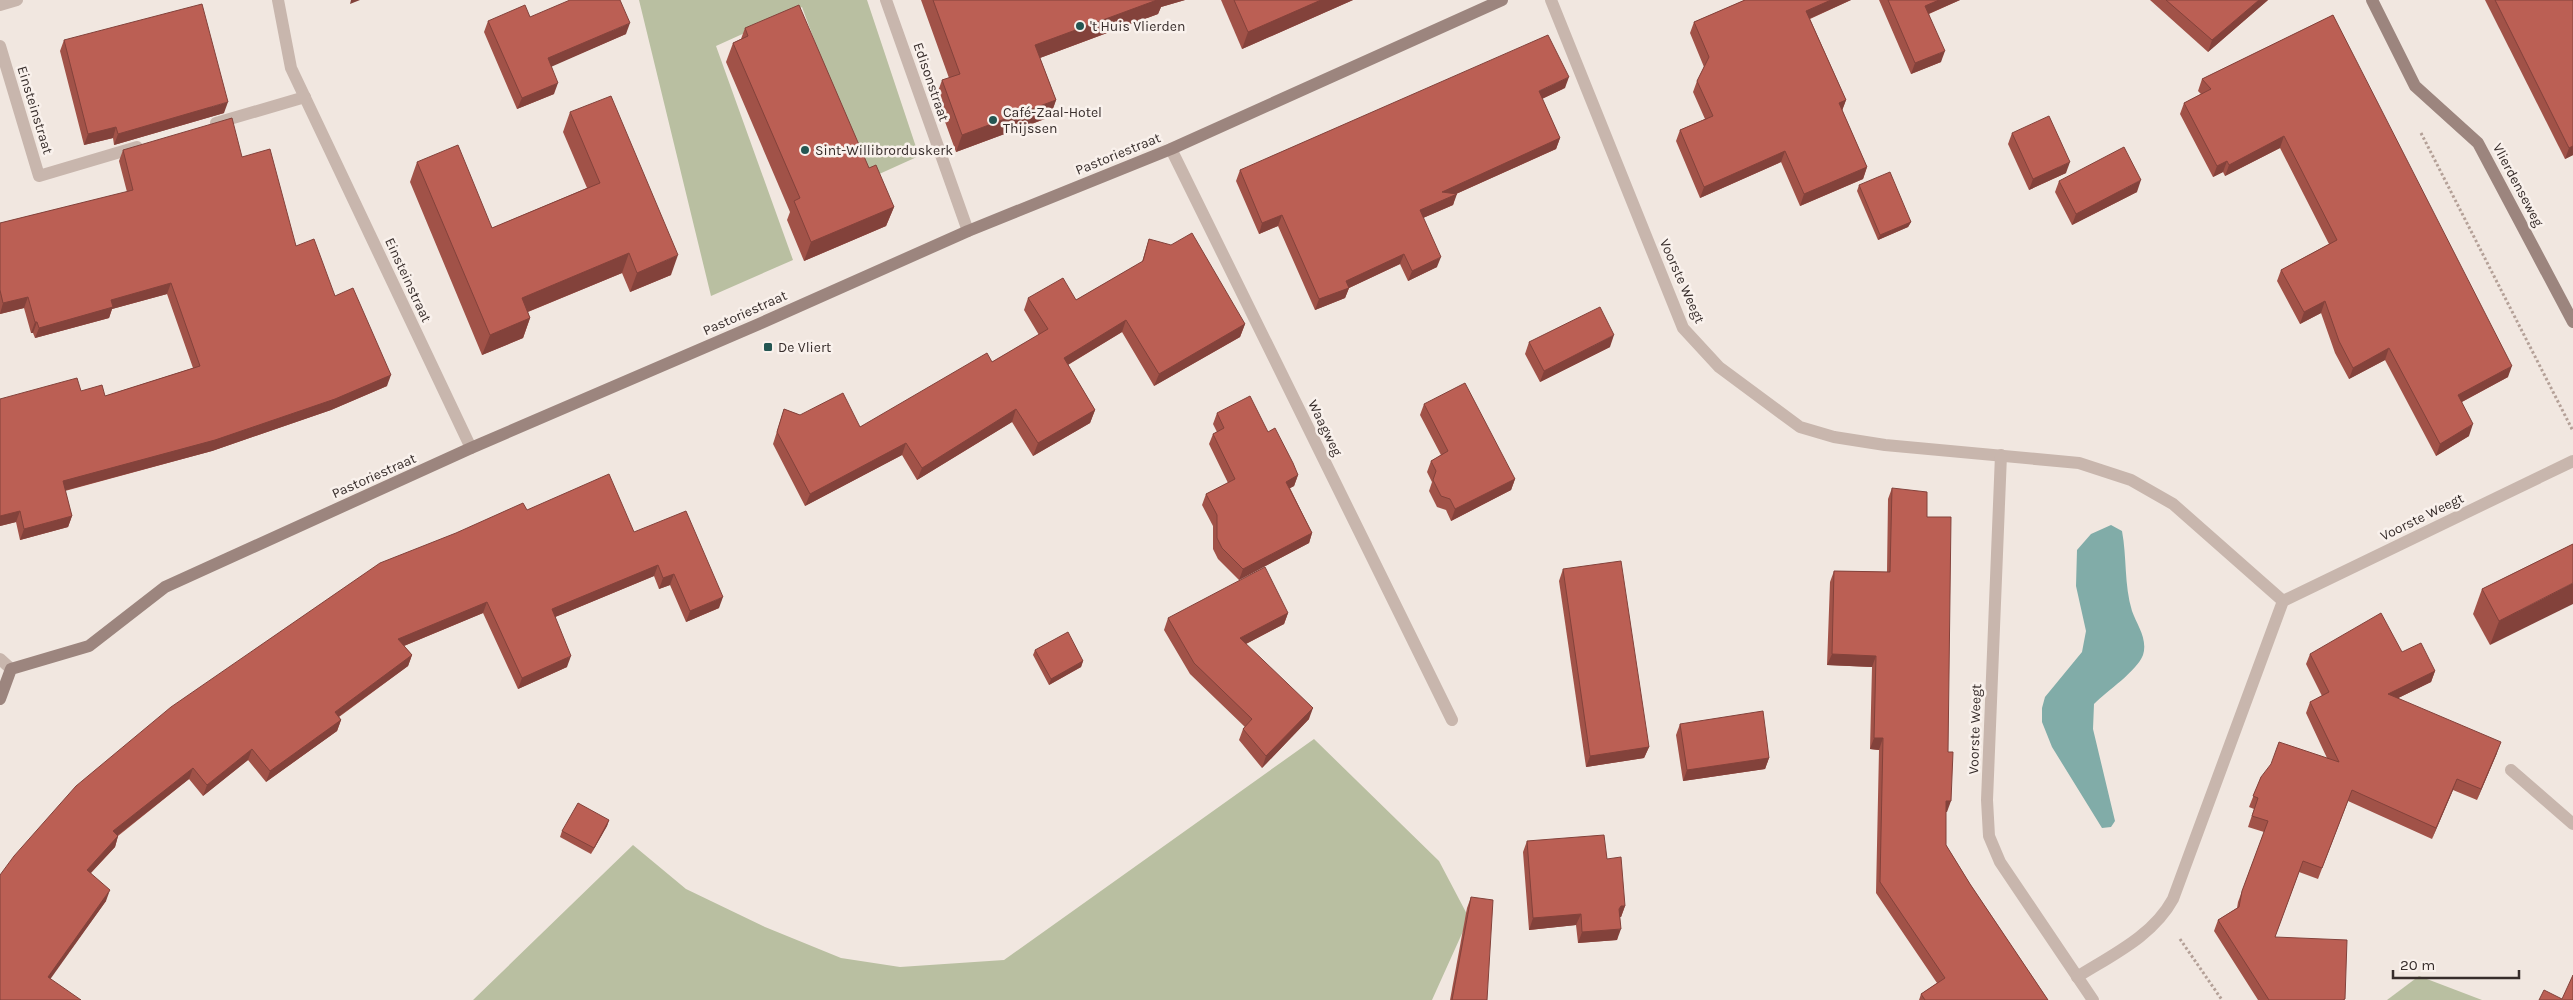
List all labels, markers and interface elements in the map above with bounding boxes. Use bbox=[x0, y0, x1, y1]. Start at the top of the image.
place label: 't Huis Vlierden bbox=[1090, 18, 1185, 35]
marker: 't Huis Vlierden bbox=[1074, 20, 1086, 32]
street label: Edisonstraat bbox=[910, 40, 952, 124]
street label: Einsteinstraat bbox=[14, 64, 56, 156]
place label: Café-Zaal-Hotel Thijssen bbox=[1003, 104, 1102, 137]
marker: Café-Zaal-Hotel Thijssen bbox=[987, 114, 999, 126]
street label: Pastoriestraat bbox=[1073, 129, 1163, 179]
street label: Vlierdenseweg bbox=[2489, 140, 2547, 230]
place label: Sint-Willibrorduskerk bbox=[815, 142, 953, 159]
marker: Sint-Willibrorduskerk bbox=[799, 144, 811, 156]
street label: Einsteinstraat bbox=[381, 235, 435, 325]
street label: Voorste Weegt bbox=[1656, 236, 1708, 326]
street label: Pastoriestraat bbox=[700, 287, 790, 339]
place label: De Vliert bbox=[778, 339, 831, 356]
marker: De Vliert bbox=[762, 341, 774, 353]
street label: Waagweg bbox=[1304, 397, 1346, 459]
street label: Pastoriestraat bbox=[329, 450, 419, 502]
street label: Voorste Weegt bbox=[2378, 490, 2466, 544]
street label: Voorste Weegt bbox=[1965, 683, 1985, 775]
scale bar bbox=[2393, 948, 2519, 980]
text: 20 m bbox=[2400, 956, 2435, 974]

